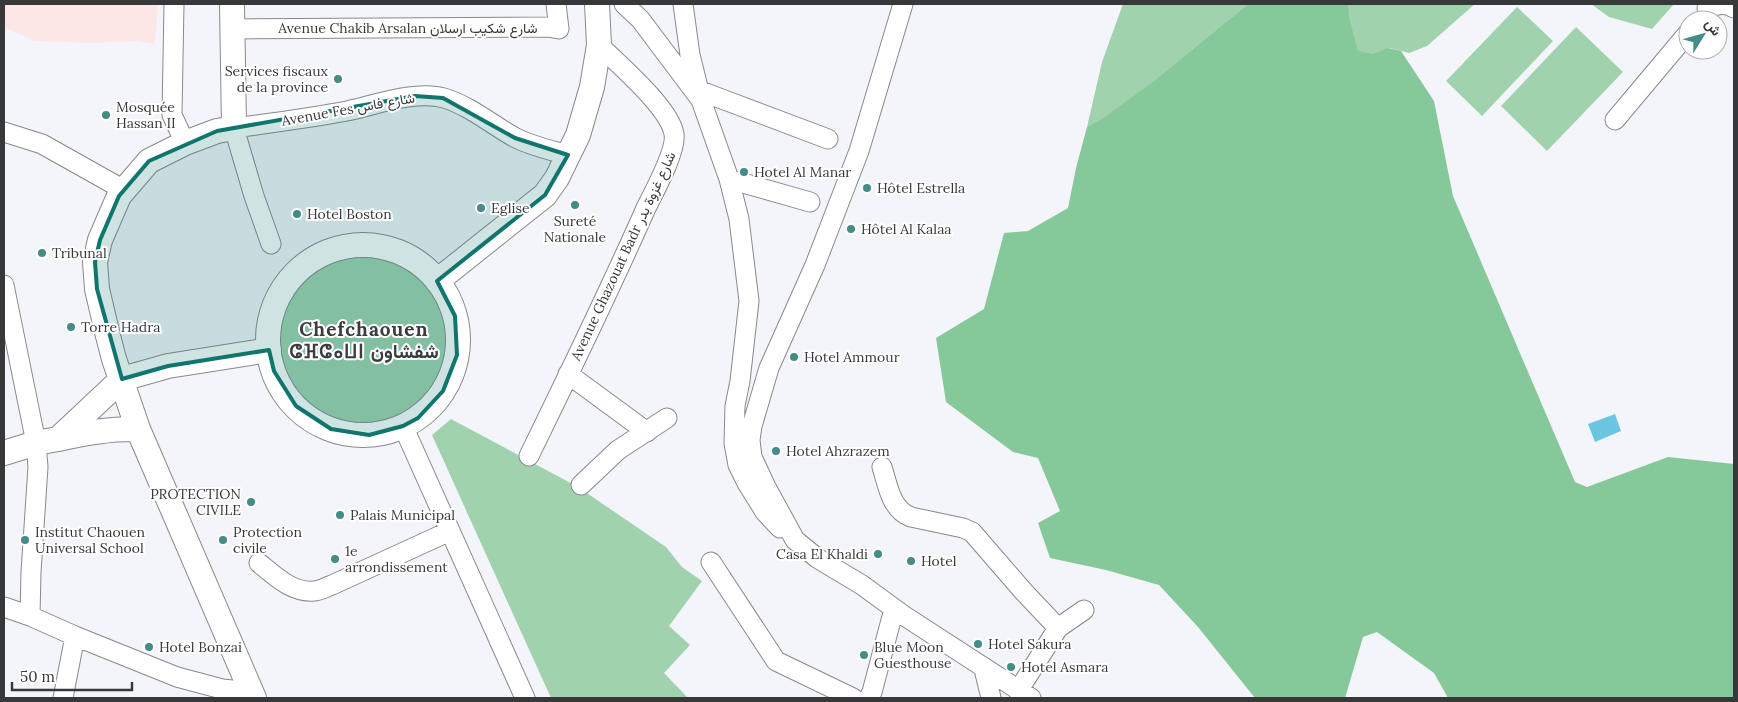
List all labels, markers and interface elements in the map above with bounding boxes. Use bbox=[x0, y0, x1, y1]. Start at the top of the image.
north arrow bbox=[1678, 10, 1728, 60]
text: ش bbox=[1701, 15, 1726, 39]
street label: Avenue Chakib Arsalan شارع شكيب ارسلان bbox=[277, 19, 538, 39]
place label: Services fiscaux de la province bbox=[225, 62, 329, 96]
marker: Services fiscaux de la province bbox=[332, 73, 344, 85]
street label: Avenue Fes شارع فاس bbox=[279, 88, 416, 132]
place label: Mosquée Hassan II bbox=[116, 98, 176, 132]
marker: Mosquée Hassan II bbox=[100, 109, 112, 121]
street label: Avenue Ghazouat Badr شارع غزوة بدر bbox=[566, 149, 681, 365]
place label: Hotel Al Manar bbox=[754, 163, 851, 181]
marker: Hotel Al Manar bbox=[738, 166, 750, 178]
place label: Hôtel Estrella bbox=[877, 179, 965, 197]
marker: Hôtel Estrella bbox=[861, 182, 873, 194]
place label: Eglise bbox=[491, 199, 530, 217]
marker: Sureté Nationale bbox=[569, 199, 581, 211]
marker: Eglise bbox=[475, 202, 487, 214]
place label: Hotel Boston bbox=[307, 205, 392, 223]
marker: Hotel Boston bbox=[291, 208, 303, 220]
place label: Sureté Nationale bbox=[544, 212, 607, 246]
place label: Hôtel Al Kalaa bbox=[861, 220, 952, 238]
marker: Hôtel Al Kalaa bbox=[845, 223, 857, 235]
place label: Tribunal bbox=[52, 244, 107, 262]
marker: Tribunal bbox=[36, 247, 48, 259]
district label: Chefchaouen ⵛⴼⵛⴰⵡⵏ شفشاون bbox=[289, 317, 439, 364]
place label: Torre Hadra bbox=[81, 318, 160, 336]
marker: Torre Hadra bbox=[65, 321, 77, 333]
place label: Hotel Ammour bbox=[804, 348, 900, 366]
marker: Hotel Ammour bbox=[788, 351, 800, 363]
place label: Hotel Ahzrazem bbox=[786, 442, 890, 460]
marker: Hotel Ahzrazem bbox=[770, 445, 782, 457]
place label: PROTECTION CIVILE bbox=[150, 485, 241, 519]
marker: PROTECTION CIVILE bbox=[245, 496, 257, 508]
place label: Palais Municipal bbox=[350, 506, 455, 524]
marker: Palais Municipal bbox=[334, 509, 346, 521]
place label: Institut Chaouen Universal School bbox=[35, 523, 146, 557]
place label: Protection civile bbox=[233, 523, 302, 557]
marker: Institut Chaouen Universal School bbox=[19, 534, 31, 546]
marker: Protection civile bbox=[217, 534, 229, 546]
place label: 1e arrondissement bbox=[345, 542, 448, 576]
place label: Casa El Khaldi bbox=[776, 545, 868, 563]
marker: Casa El Khaldi bbox=[872, 548, 884, 560]
place label: Hotel bbox=[921, 552, 957, 570]
marker: 1e arrondissement bbox=[329, 553, 341, 565]
marker: Hotel bbox=[905, 555, 917, 567]
place label: Hotel Sakura bbox=[988, 635, 1072, 653]
place label: Hotel Bonzai bbox=[159, 638, 242, 656]
place label: Blue Moon Guesthouse bbox=[874, 638, 952, 672]
marker: Hotel Sakura bbox=[972, 638, 984, 650]
marker: Hotel Bonzai bbox=[143, 641, 155, 653]
marker: Blue Moon Guesthouse bbox=[858, 649, 870, 661]
place label: Hotel Asmara bbox=[1021, 658, 1108, 676]
scale bar bbox=[12, 660, 132, 692]
marker: Hotel Asmara bbox=[1005, 661, 1017, 673]
text: 50 m bbox=[20, 667, 55, 686]

